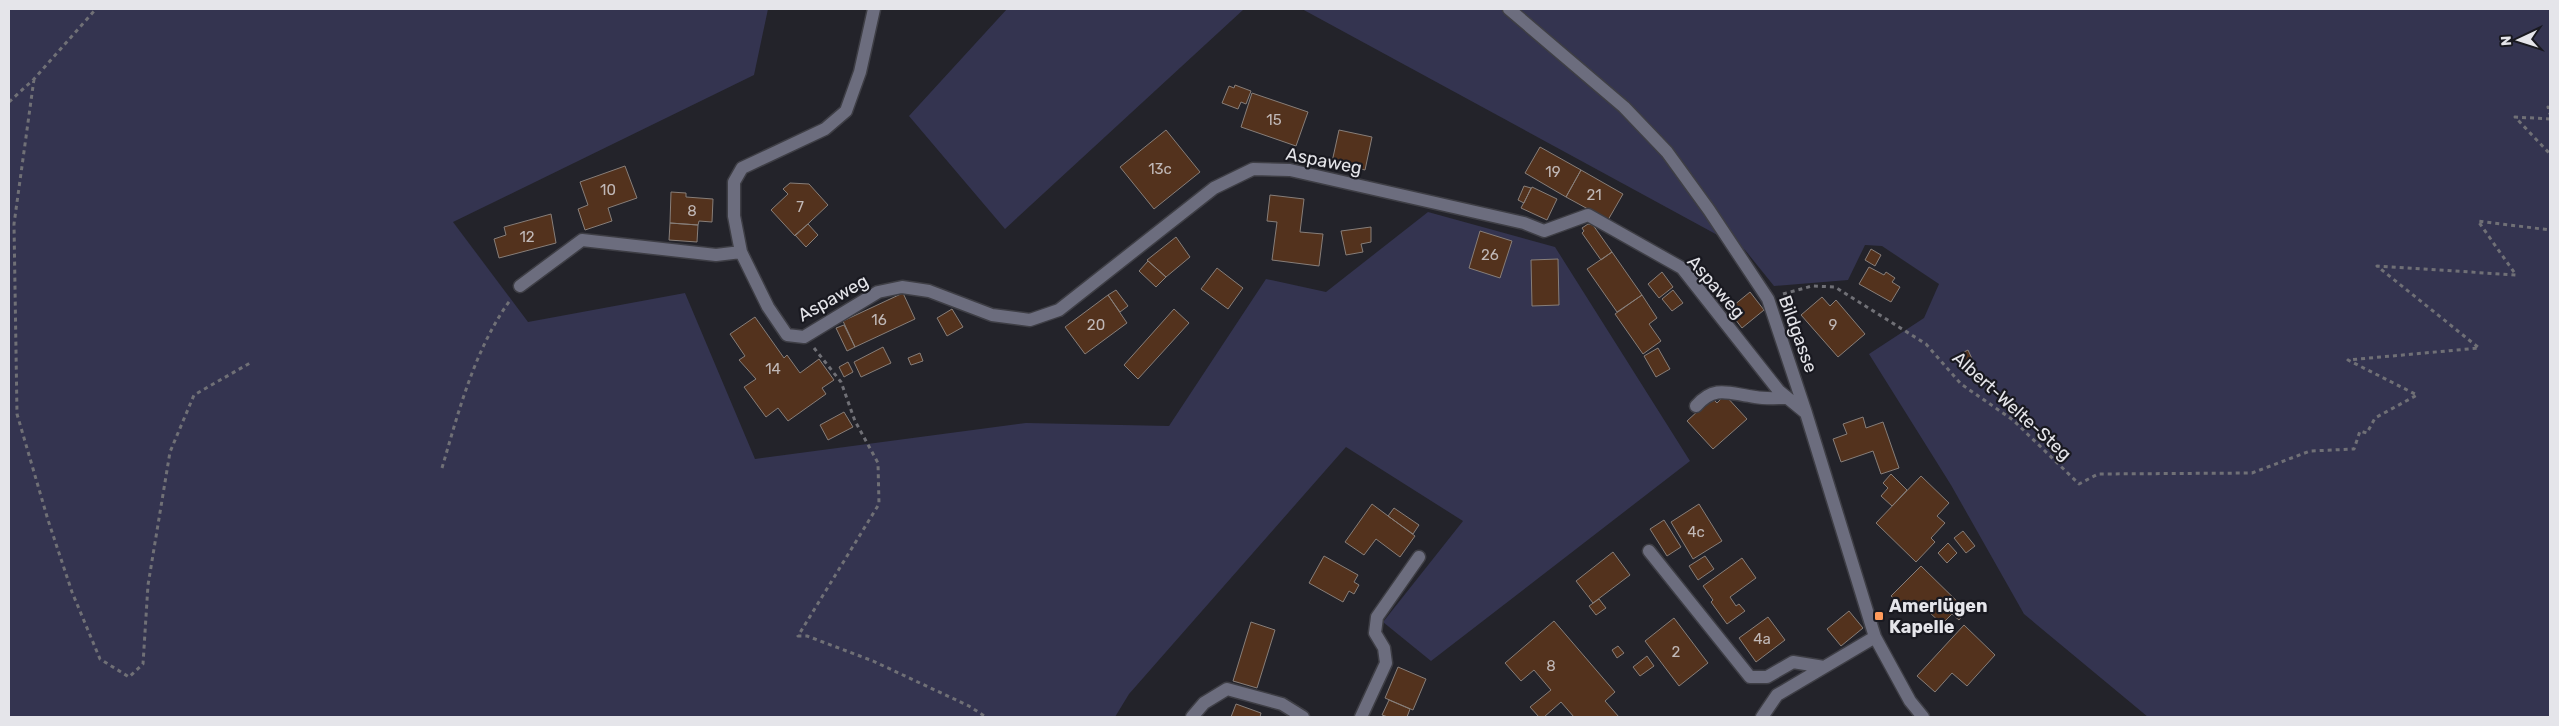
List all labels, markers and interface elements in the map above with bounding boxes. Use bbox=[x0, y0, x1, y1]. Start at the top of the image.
north arrow bbox=[2494, 15, 2544, 65]
text: N bbox=[2498, 35, 2515, 46]
house number: 15 bbox=[1266, 111, 1282, 129]
street label: Aspaweg bbox=[1284, 143, 1364, 179]
house number: 13c bbox=[1148, 160, 1172, 178]
house number: 19 bbox=[1545, 163, 1561, 181]
house number: 10 bbox=[600, 181, 616, 199]
house number: 21 bbox=[1586, 186, 1602, 204]
house number: 7 bbox=[796, 198, 804, 216]
house number: 8 bbox=[687, 202, 697, 220]
house number: 12 bbox=[519, 228, 535, 246]
house number: 26 bbox=[1481, 246, 1499, 264]
street label: Aspaweg bbox=[1682, 251, 1750, 323]
street label: Aspaweg bbox=[794, 270, 872, 326]
street label: Bildgasse bbox=[1774, 292, 1822, 376]
house number: 16 bbox=[871, 311, 887, 329]
house number: 20 bbox=[1087, 316, 1105, 334]
house number: 9 bbox=[1829, 316, 1838, 334]
street label: Albert-Welte-Steg bbox=[1948, 347, 2076, 465]
house number: 14 bbox=[765, 360, 781, 378]
house number: 4c bbox=[1687, 523, 1705, 541]
place label: Amerlügen Kapelle bbox=[1889, 595, 1988, 638]
marker: Amerlügen Kapelle bbox=[1873, 610, 1885, 622]
house number: 4a bbox=[1753, 630, 1771, 648]
house number: 2 bbox=[1672, 643, 1681, 661]
house number: 8 bbox=[1546, 657, 1556, 675]

